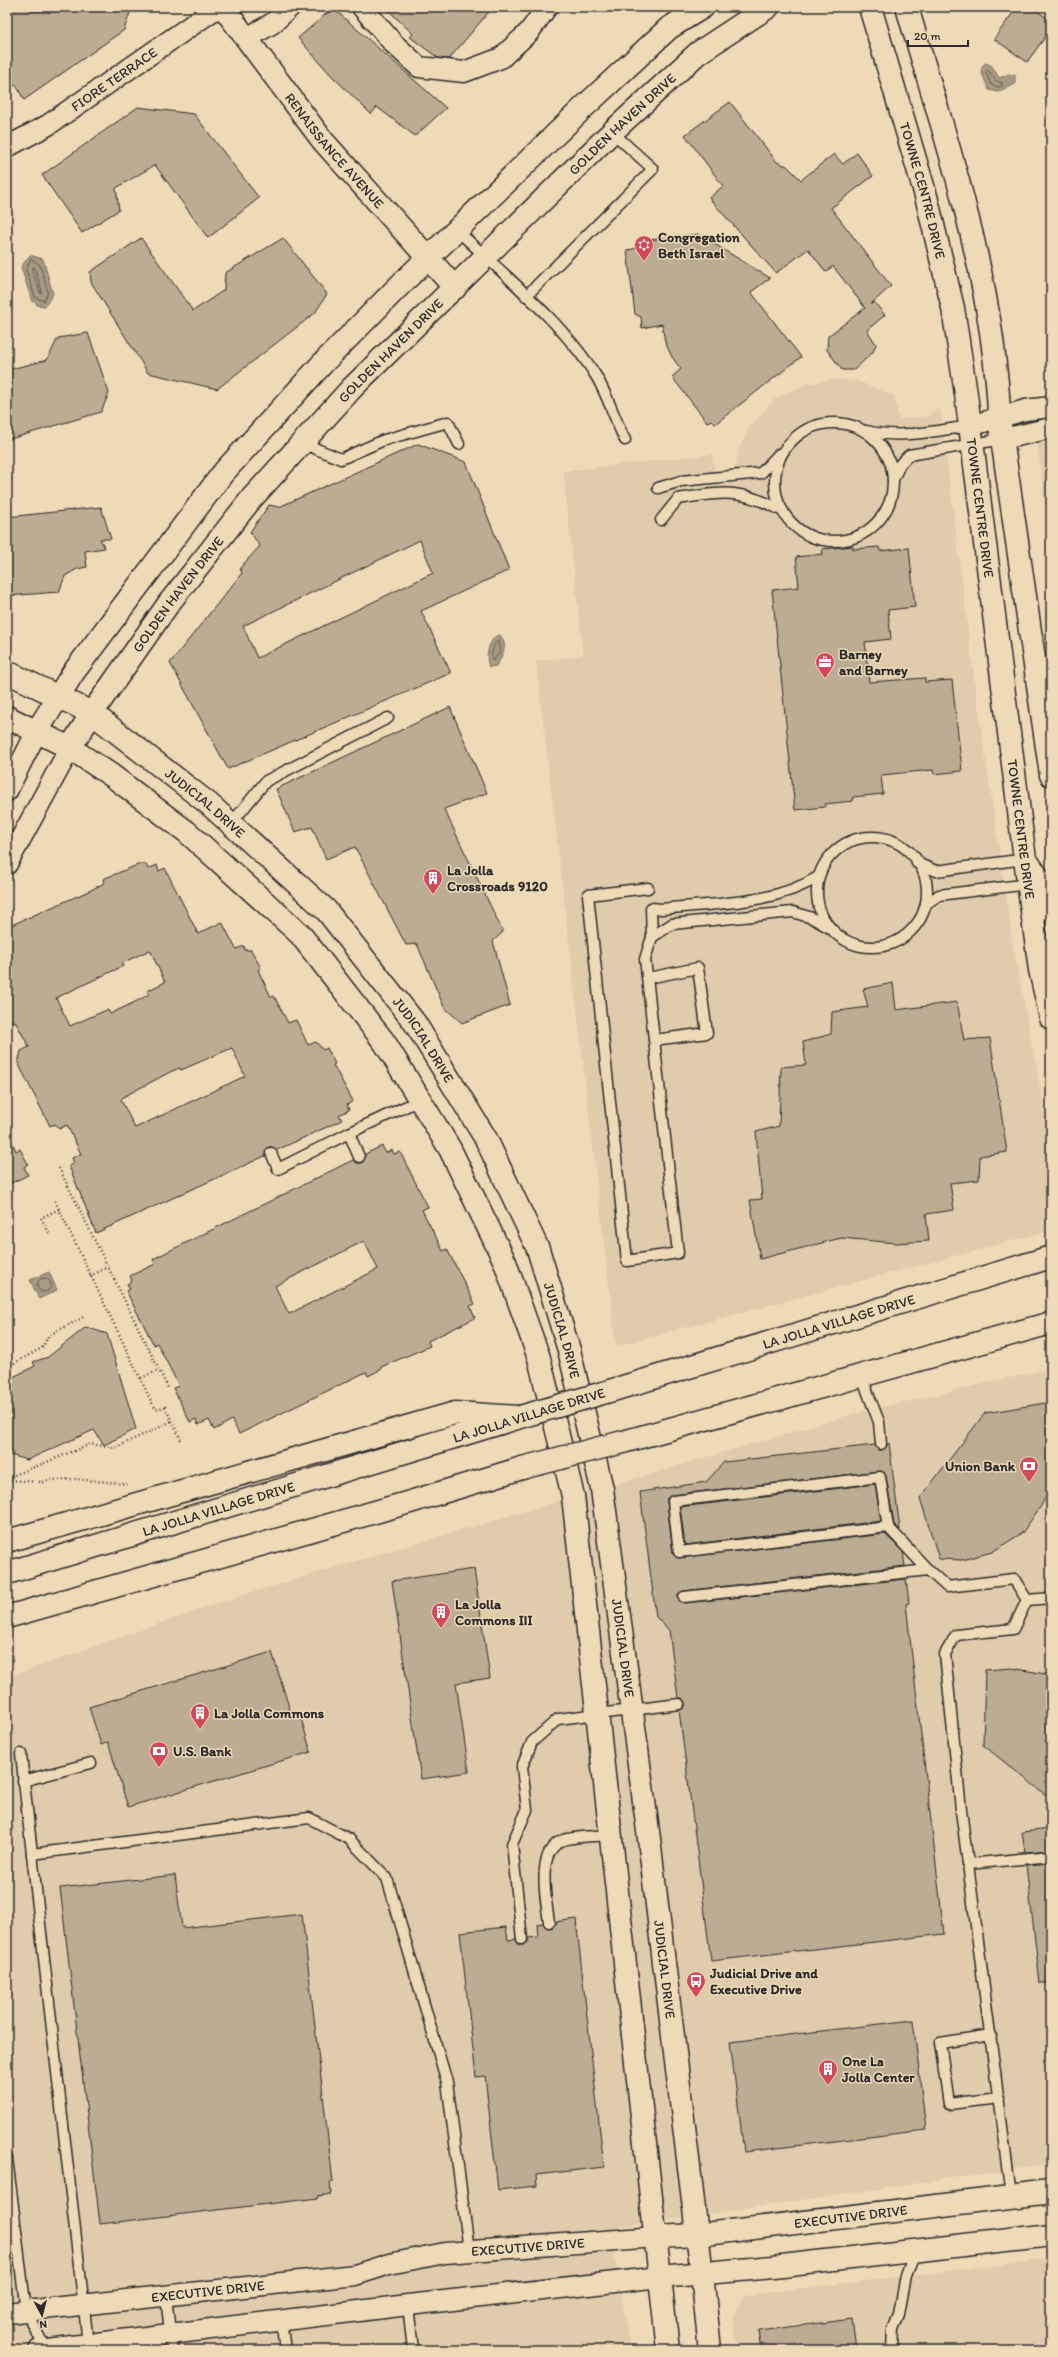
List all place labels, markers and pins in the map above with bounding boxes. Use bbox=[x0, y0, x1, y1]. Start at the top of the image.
place label: Congregation Beth Israel bbox=[658, 229, 740, 262]
synagogue icon: Congregation Beth Israel bbox=[633, 234, 655, 262]
place label: Barney and Barney bbox=[839, 646, 908, 679]
office icon: Barney and Barney bbox=[814, 651, 836, 679]
place label: La Jolla Crossroads 9120 bbox=[447, 862, 548, 895]
building icon: La Jolla Crossroads 9120 bbox=[422, 867, 444, 895]
bank icon: Union Bank bbox=[1018, 1455, 1040, 1483]
place label: Union Bank bbox=[945, 1458, 1016, 1475]
place label: La Jolla Commons III bbox=[455, 1596, 533, 1629]
building icon: La Jolla Commons III bbox=[430, 1601, 452, 1629]
building icon: La Jolla Commons bbox=[189, 1702, 211, 1730]
place label: La Jolla Commons bbox=[214, 1705, 324, 1722]
bank icon: U.S. Bank bbox=[148, 1740, 170, 1768]
place label: U.S. Bank bbox=[173, 1743, 232, 1760]
place label: Judicial Drive and Executive Drive bbox=[709, 1965, 818, 1998]
bus stop icon: Judicial Drive and Executive Drive bbox=[685, 1970, 707, 1998]
place label: One La Jolla Center bbox=[841, 2053, 915, 2086]
building icon: One La Jolla Center bbox=[817, 2058, 839, 2086]

